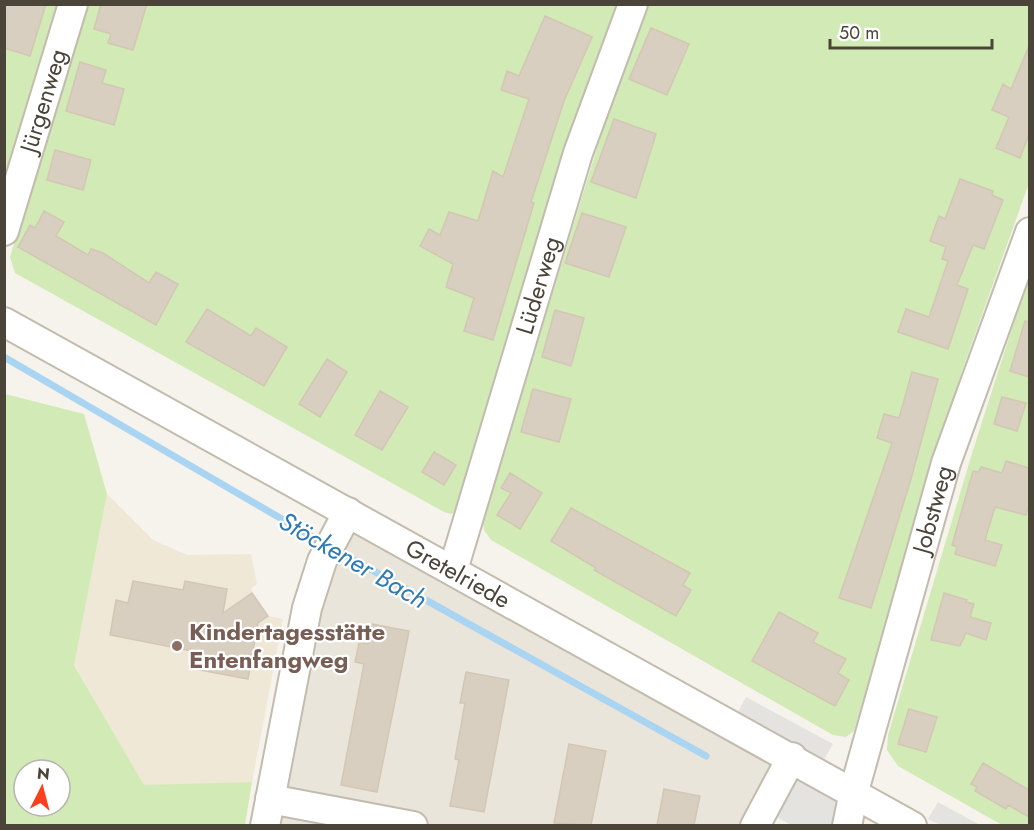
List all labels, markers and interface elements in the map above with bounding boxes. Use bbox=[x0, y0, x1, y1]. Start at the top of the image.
scale bar bbox=[830, 12, 992, 50]
text: 50 m bbox=[839, 20, 879, 46]
street label: Jürgenweg bbox=[10, 45, 75, 160]
street label: Lüderweg bbox=[507, 232, 569, 339]
street label: Jobstweg bbox=[903, 461, 961, 560]
water label: Stöckener Bach bbox=[272, 502, 434, 618]
street label: Gretelriede bbox=[399, 530, 517, 617]
place label: Kindertagesstätte Entenfangweg bbox=[189, 614, 385, 677]
marker: Kindertagesstätte Entenfangweg bbox=[170, 639, 184, 653]
north arrow bbox=[12, 758, 72, 818]
text: N bbox=[36, 761, 51, 786]

